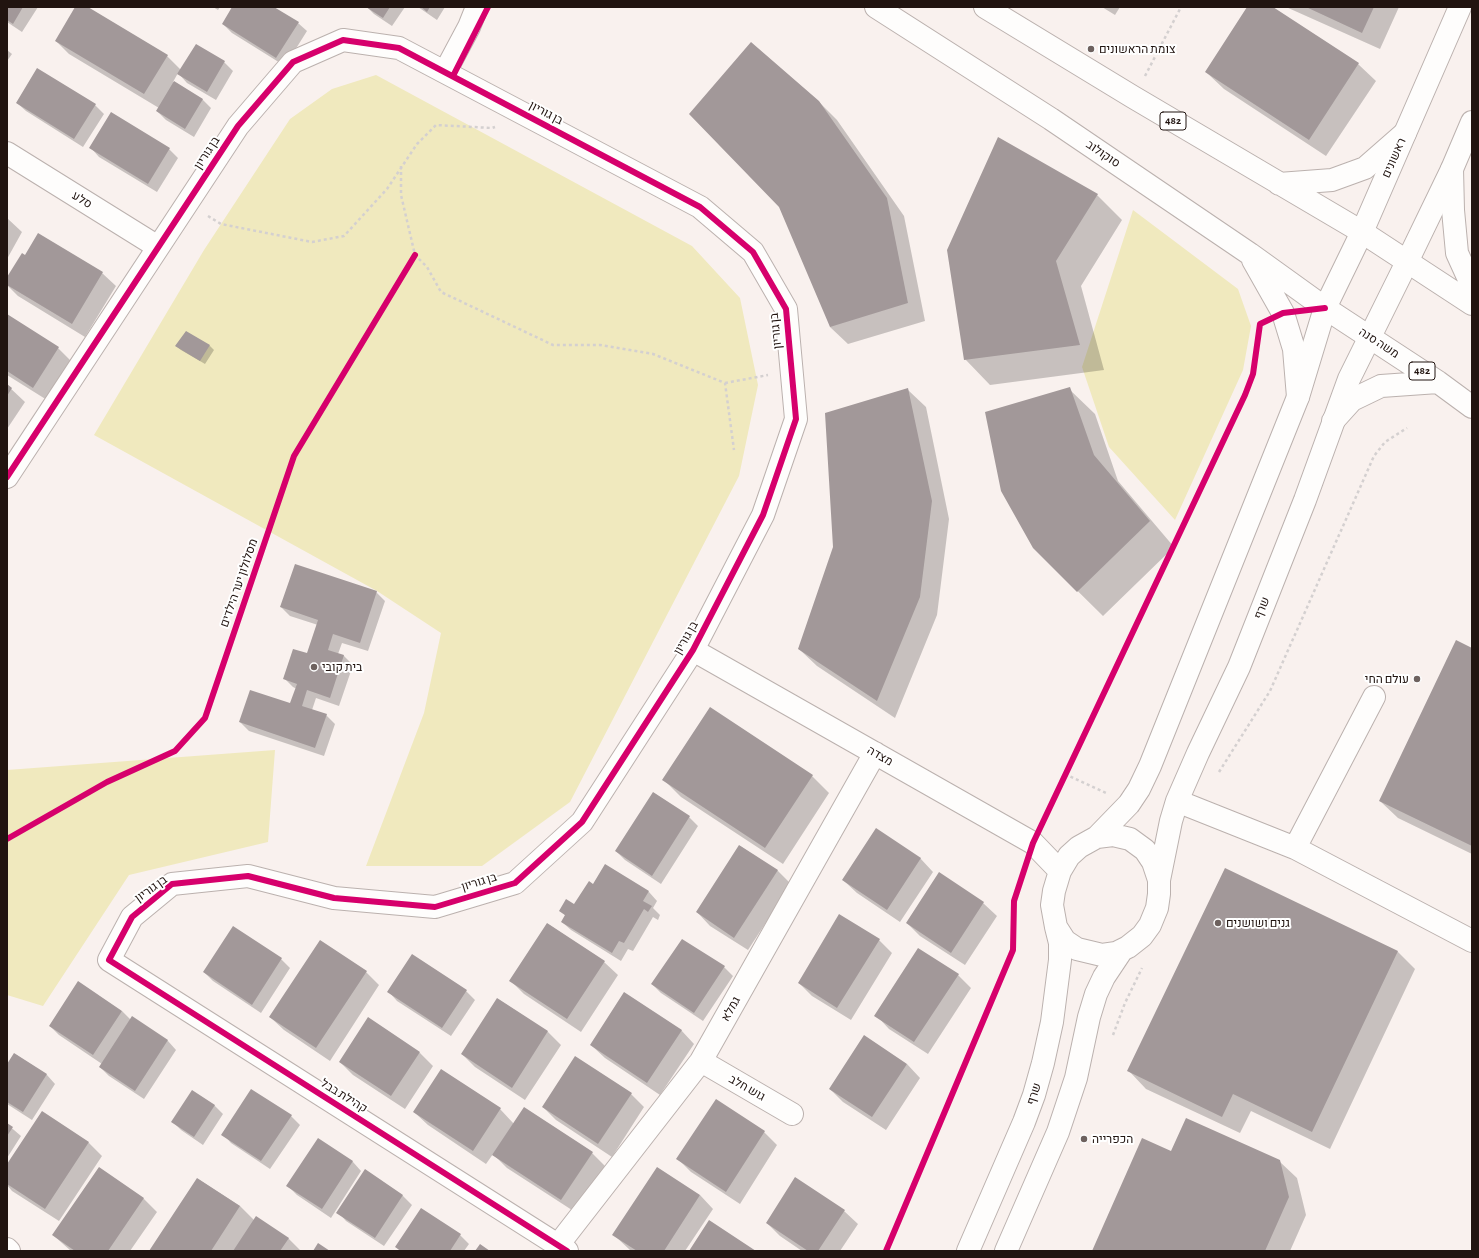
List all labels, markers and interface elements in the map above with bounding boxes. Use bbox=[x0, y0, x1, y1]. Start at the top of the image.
place label: צומת הראשונים bbox=[1099, 42, 1175, 56]
marker: צומת הראשונים bbox=[1086, 44, 1096, 54]
street label: בן גוריון bbox=[527, 98, 565, 128]
road number: 482 bbox=[1160, 112, 1186, 130]
street label: בן גוריון bbox=[191, 134, 223, 172]
street label: ראשונים bbox=[1379, 136, 1409, 180]
street label: סוקולוב bbox=[1083, 137, 1123, 171]
street label: סלע bbox=[69, 188, 95, 212]
street label: בן גוריון bbox=[767, 312, 785, 350]
street label: משה סנה bbox=[1356, 325, 1402, 361]
road number: 482 bbox=[1409, 362, 1435, 380]
street label: מסלולון יער הילדים bbox=[217, 537, 261, 629]
street label: שרף bbox=[1251, 595, 1273, 621]
street label: בן גוריון bbox=[671, 619, 701, 657]
place label: בית קובי bbox=[322, 660, 362, 674]
marker: בית קובי bbox=[309, 662, 319, 672]
place label: עולם החי bbox=[1365, 672, 1409, 686]
marker: עולם החי bbox=[1412, 674, 1422, 684]
street label: מצדה bbox=[865, 743, 895, 769]
street label: בן גוריון bbox=[459, 870, 499, 894]
street label: בן גוריון bbox=[132, 872, 170, 906]
place label: גנים ושושנים bbox=[1226, 916, 1290, 930]
marker: גנים ושושנים bbox=[1213, 918, 1223, 928]
street label: גמלא bbox=[718, 994, 744, 1024]
street label: גוש חלב bbox=[726, 1072, 768, 1104]
street label: קהילת בבל bbox=[318, 1076, 370, 1116]
street label: שרף bbox=[1024, 1081, 1044, 1107]
place label: הכפרייה bbox=[1092, 1132, 1133, 1146]
marker: הכפרייה bbox=[1079, 1134, 1089, 1144]

